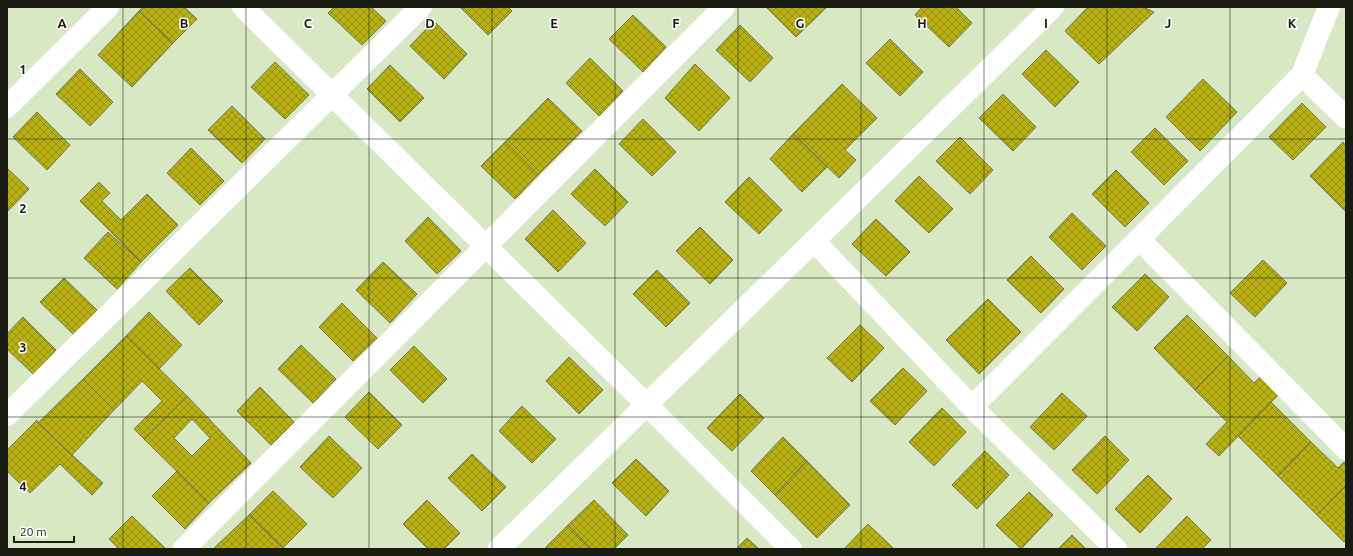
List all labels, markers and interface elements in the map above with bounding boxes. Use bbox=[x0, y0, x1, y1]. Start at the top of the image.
text: A bbox=[57, 16, 67, 30]
text: B bbox=[180, 16, 189, 30]
text: C bbox=[304, 16, 313, 30]
text: D bbox=[425, 16, 435, 30]
text: E bbox=[550, 16, 558, 30]
text: F bbox=[672, 16, 680, 30]
text: G bbox=[796, 16, 805, 30]
text: H bbox=[917, 16, 927, 30]
text: I bbox=[1044, 16, 1048, 30]
text: J bbox=[1165, 16, 1171, 30]
text: K bbox=[1288, 16, 1297, 30]
text: 1 bbox=[19, 62, 27, 76]
text: 2 bbox=[19, 201, 27, 215]
text: 3 bbox=[19, 340, 27, 354]
text: 4 bbox=[19, 479, 27, 493]
scale bar bbox=[14, 518, 74, 544]
text: 20 m bbox=[20, 525, 47, 538]

